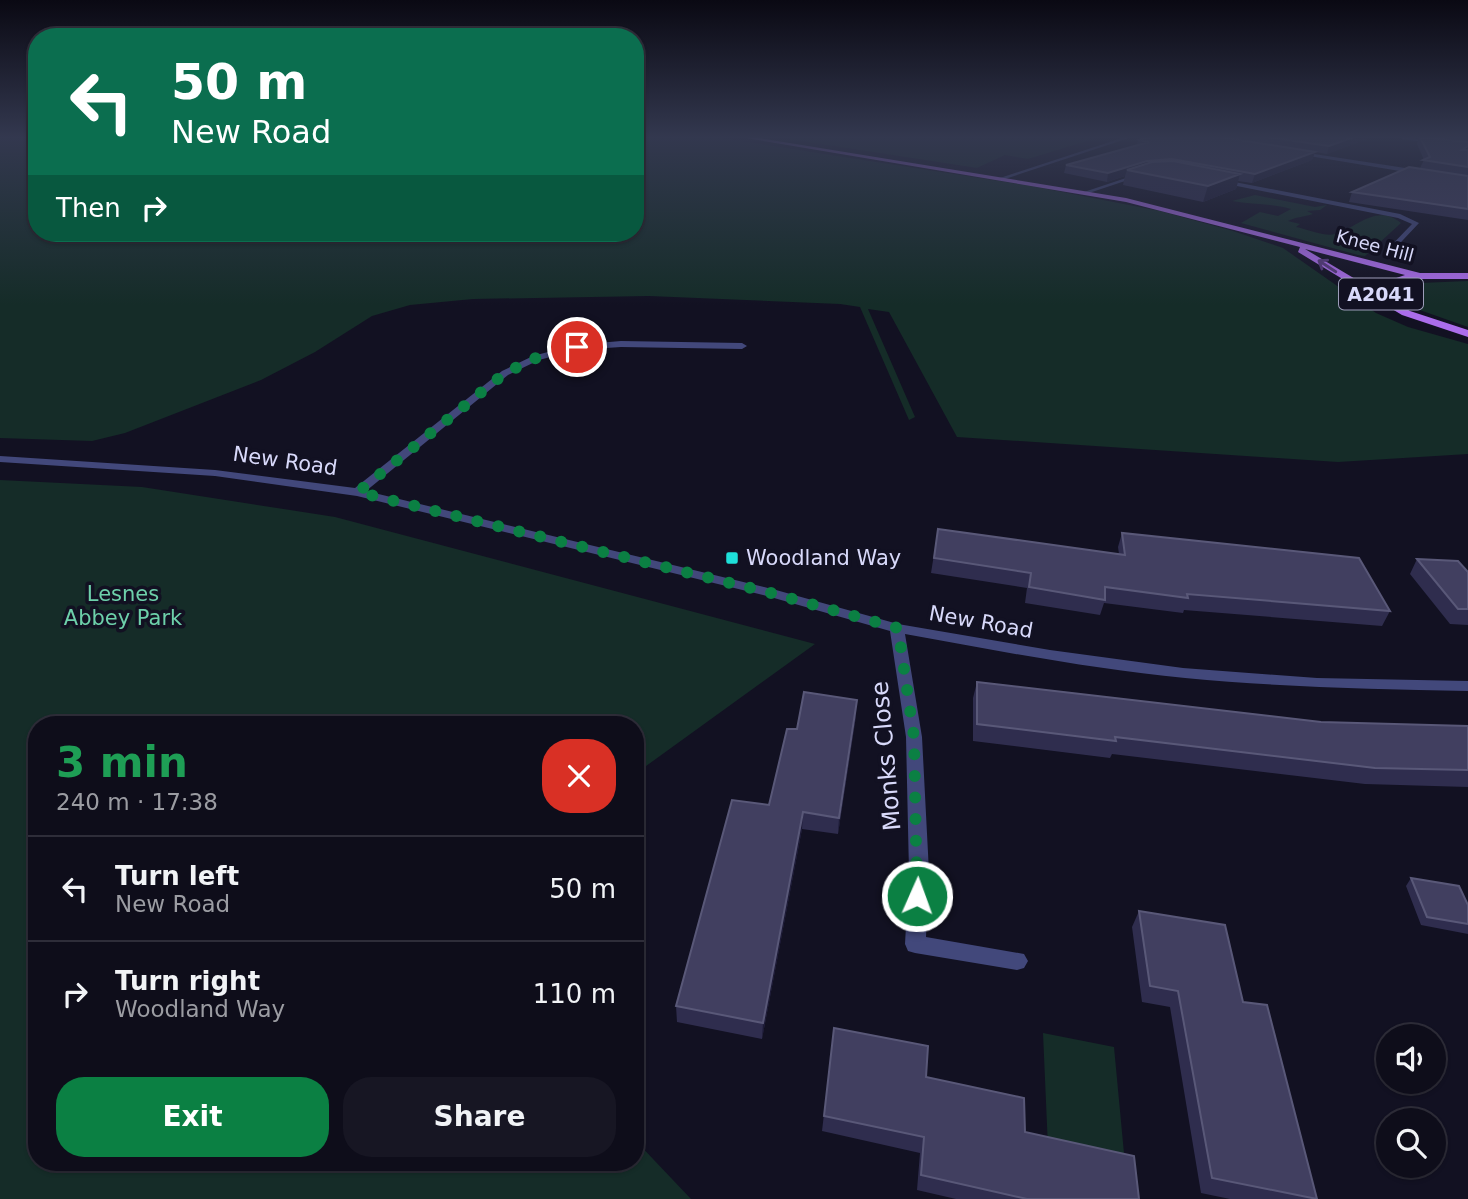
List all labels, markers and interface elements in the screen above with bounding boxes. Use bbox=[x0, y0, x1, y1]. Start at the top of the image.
text: 50 m bbox=[171, 54, 307, 111]
icon: left bbox=[56, 56, 147, 147]
text: New Road bbox=[171, 113, 331, 151]
icon: right bbox=[135, 189, 173, 227]
text: Then bbox=[56, 193, 121, 223]
street label: Knee Hill bbox=[1334, 225, 1416, 266]
one-way arrow bbox=[1317, 259, 1337, 273]
road number: A2041 bbox=[1339, 278, 1423, 310]
pin bbox=[547, 317, 607, 377]
icon: arrive bbox=[558, 328, 596, 366]
street label: New Road bbox=[231, 442, 339, 480]
place label: Woodland Way bbox=[746, 546, 901, 570]
marker: Woodland Way bbox=[724, 550, 740, 566]
park label: Lesnes Abbey Park bbox=[64, 582, 183, 630]
street label: New Road bbox=[927, 601, 1035, 643]
street label: Monks Close bbox=[866, 680, 906, 832]
text: 3 min bbox=[56, 738, 188, 787]
button: close bbox=[542, 739, 616, 813]
text: 240 m · 17:38 bbox=[56, 789, 218, 815]
position arrow bbox=[880, 859, 954, 933]
text: Turn left bbox=[115, 861, 239, 891]
icon: left bbox=[56, 870, 94, 908]
text: 50 m bbox=[549, 874, 616, 904]
text: New Road bbox=[115, 891, 230, 917]
text: Turn right bbox=[115, 966, 260, 996]
icon: right bbox=[56, 975, 94, 1013]
text: 110 m bbox=[533, 979, 616, 1009]
text: Woodland Way bbox=[115, 996, 285, 1022]
map controls bbox=[1376, 1024, 1446, 1178]
button: sound bbox=[1376, 1024, 1446, 1094]
button: Exit bbox=[56, 1077, 329, 1157]
button: Share bbox=[343, 1077, 616, 1157]
button: search bbox=[1376, 1108, 1446, 1178]

